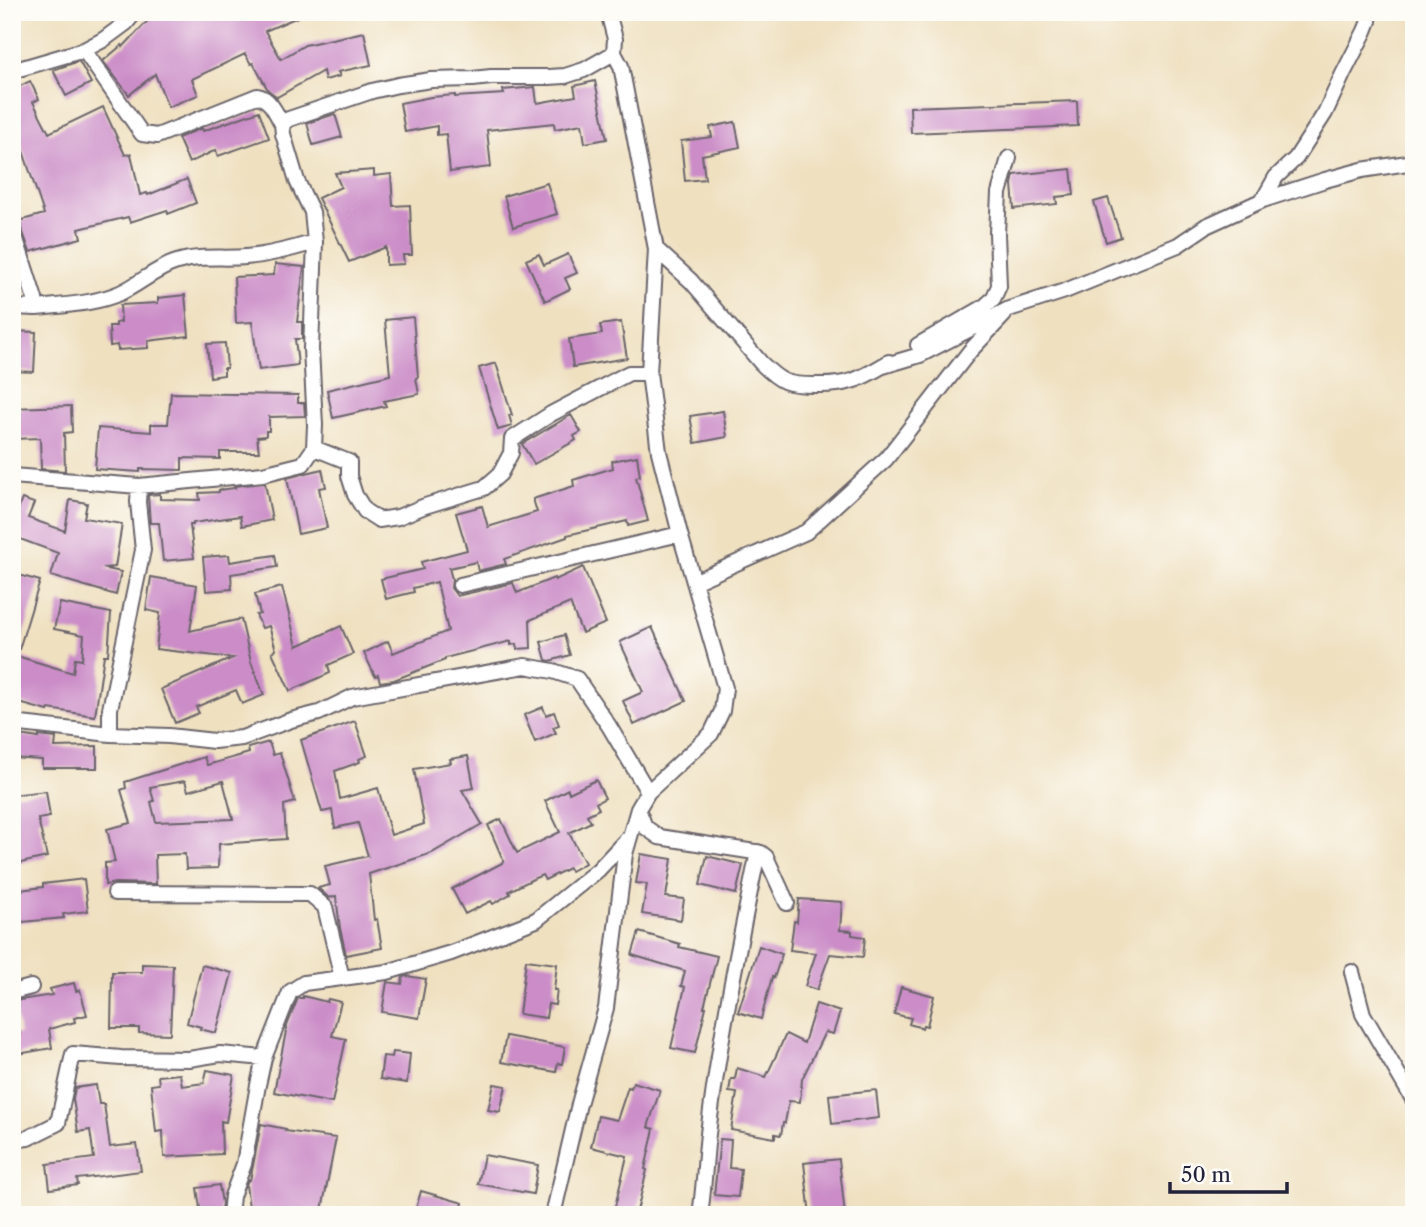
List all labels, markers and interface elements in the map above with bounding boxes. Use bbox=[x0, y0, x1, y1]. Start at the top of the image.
scale bar bbox=[1170, 1150, 1288, 1194]
text: 50 m bbox=[1181, 1162, 1231, 1187]

